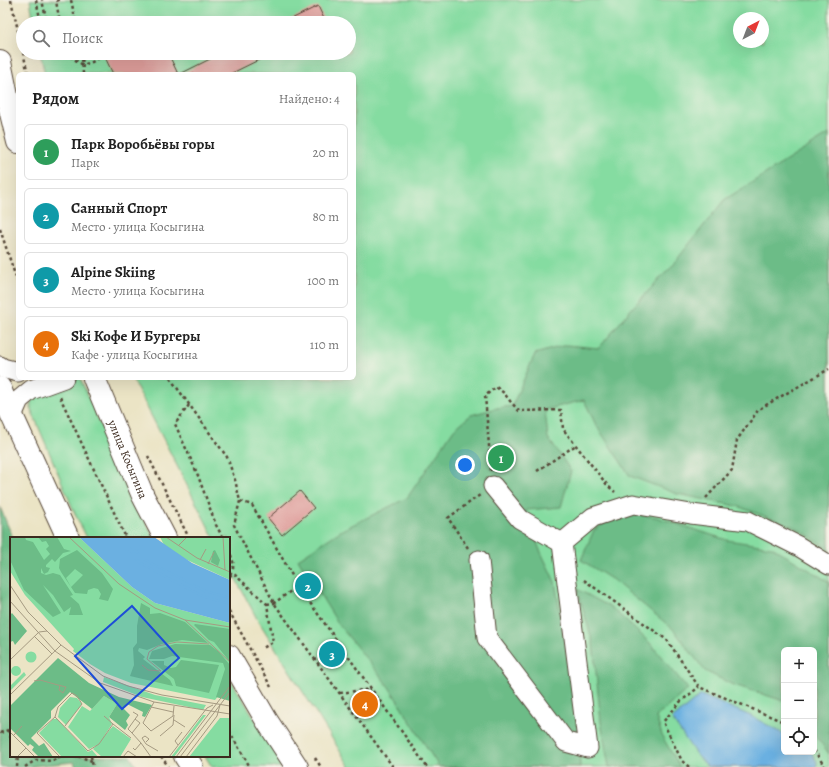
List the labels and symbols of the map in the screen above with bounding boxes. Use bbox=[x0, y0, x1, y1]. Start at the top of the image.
north arrow bbox=[733, 12, 769, 48]
street label: улица Косыгина bbox=[104, 416, 151, 502]
pin: 1 bbox=[488, 443, 514, 473]
your location bbox=[455, 455, 475, 475]
inset map bbox=[10, 537, 230, 757]
pin: 2 bbox=[295, 571, 321, 601]
pin: 3 bbox=[319, 639, 345, 669]
pin: 4 bbox=[352, 689, 378, 719]

